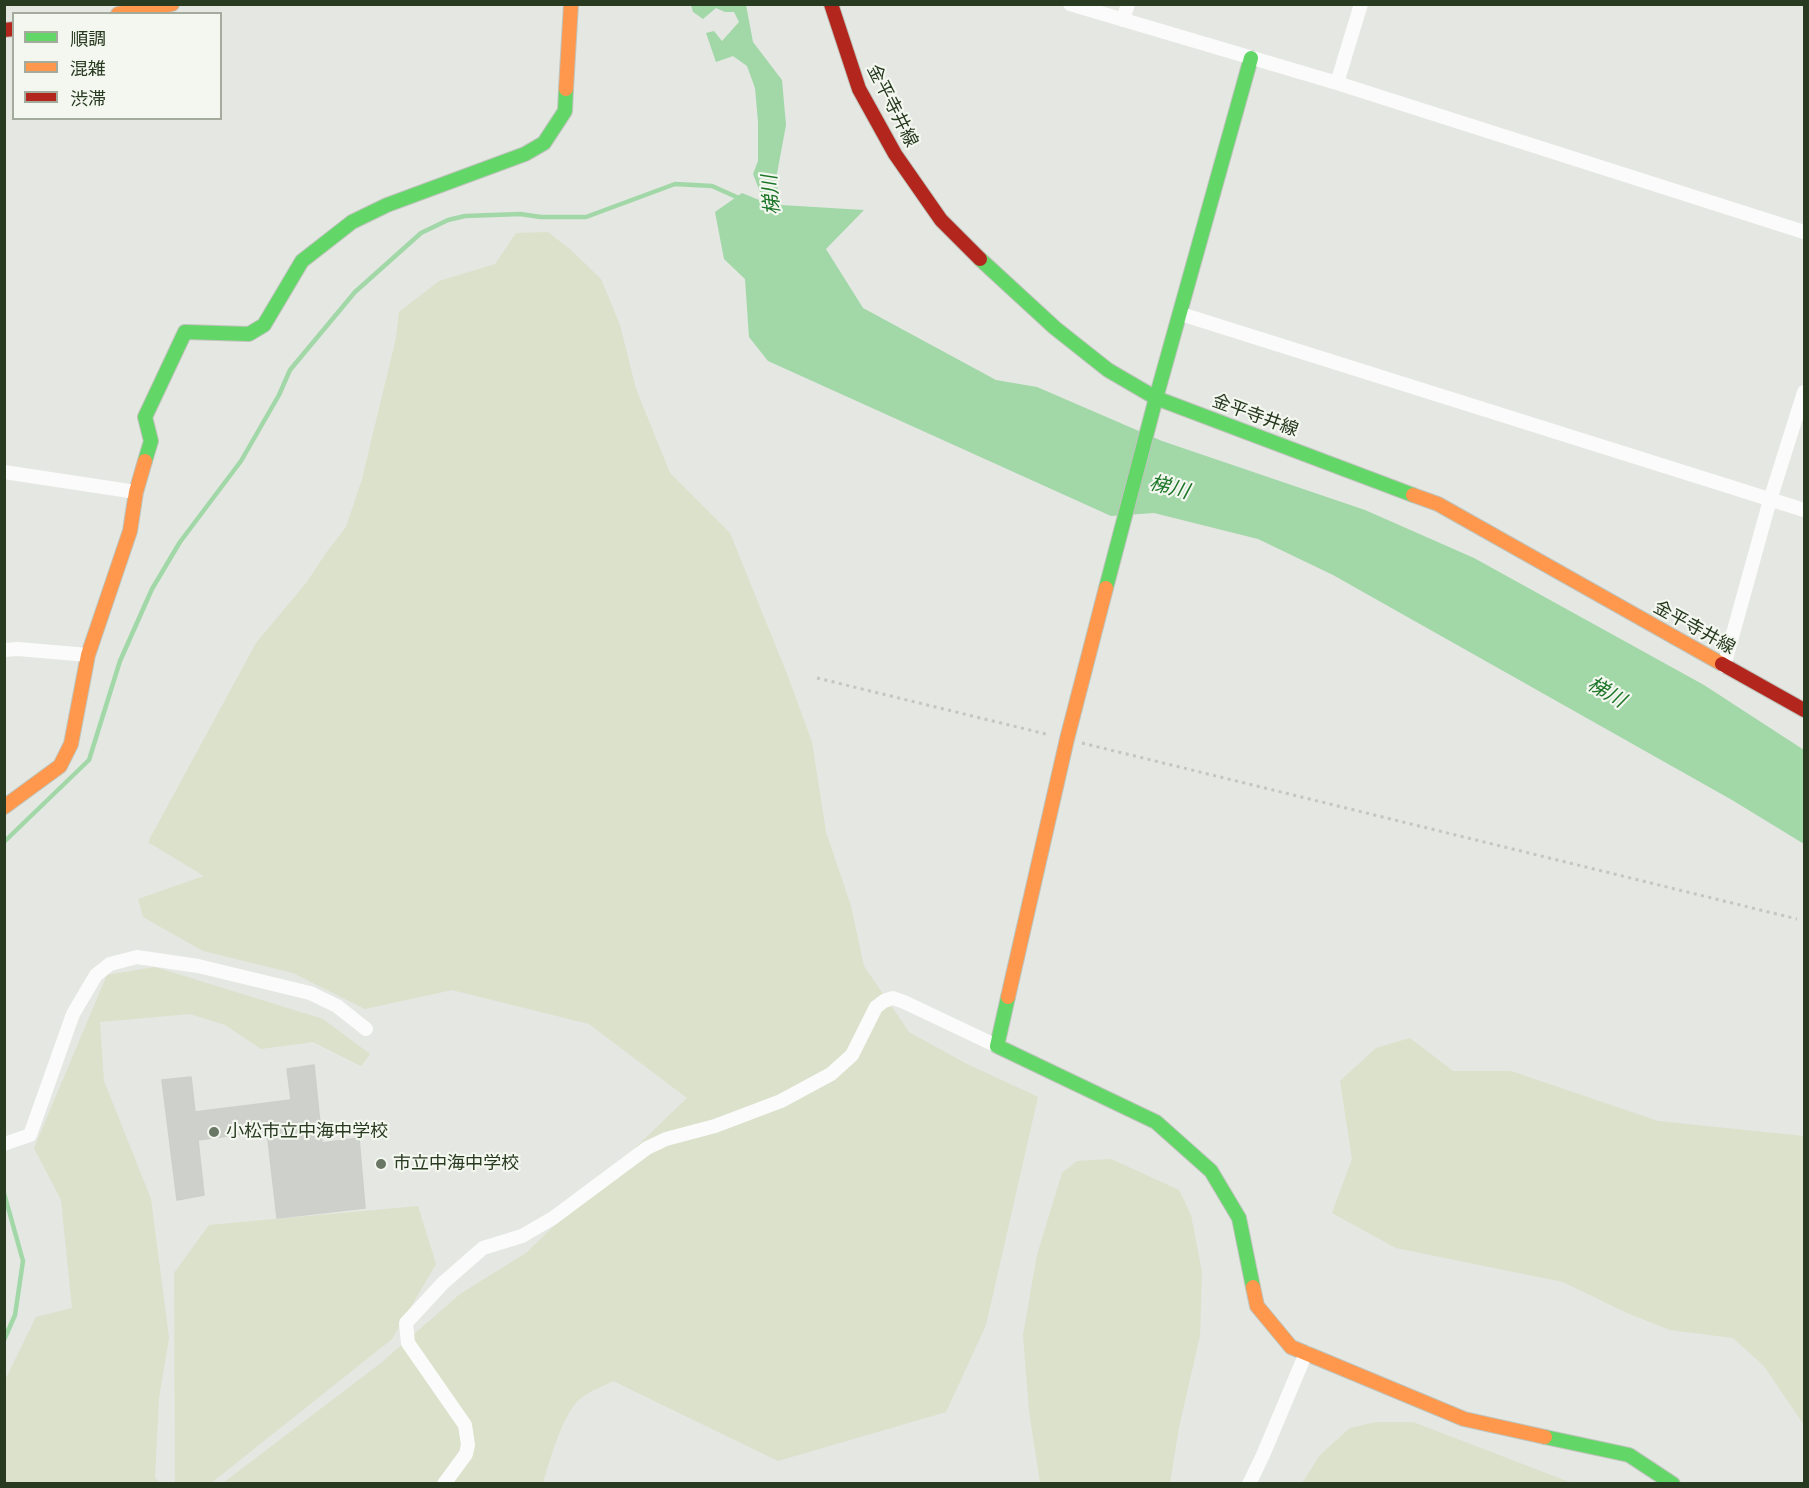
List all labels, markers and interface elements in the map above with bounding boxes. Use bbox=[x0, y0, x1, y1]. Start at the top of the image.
legend bbox=[12, 12, 222, 120]
text: 順調 bbox=[70, 28, 106, 50]
text: 混雑 bbox=[70, 58, 106, 80]
street label: 金平寺井線 bbox=[862, 61, 922, 151]
text: 渋滞 bbox=[70, 88, 106, 110]
water label: 梯川 bbox=[758, 174, 786, 216]
street label: 金平寺井線 bbox=[1209, 390, 1301, 442]
water label: 梯川 bbox=[1147, 472, 1191, 504]
street label: 金平寺井線 bbox=[1649, 597, 1739, 659]
water label: 梯川 bbox=[1583, 673, 1629, 713]
place label: 小松市立中海中学校 bbox=[226, 1121, 388, 1143]
marker: 小松市立中海中学校 bbox=[207, 1125, 221, 1139]
place label: 市立中海中学校 bbox=[393, 1153, 519, 1175]
marker: 市立中海中学校 bbox=[374, 1157, 388, 1171]

